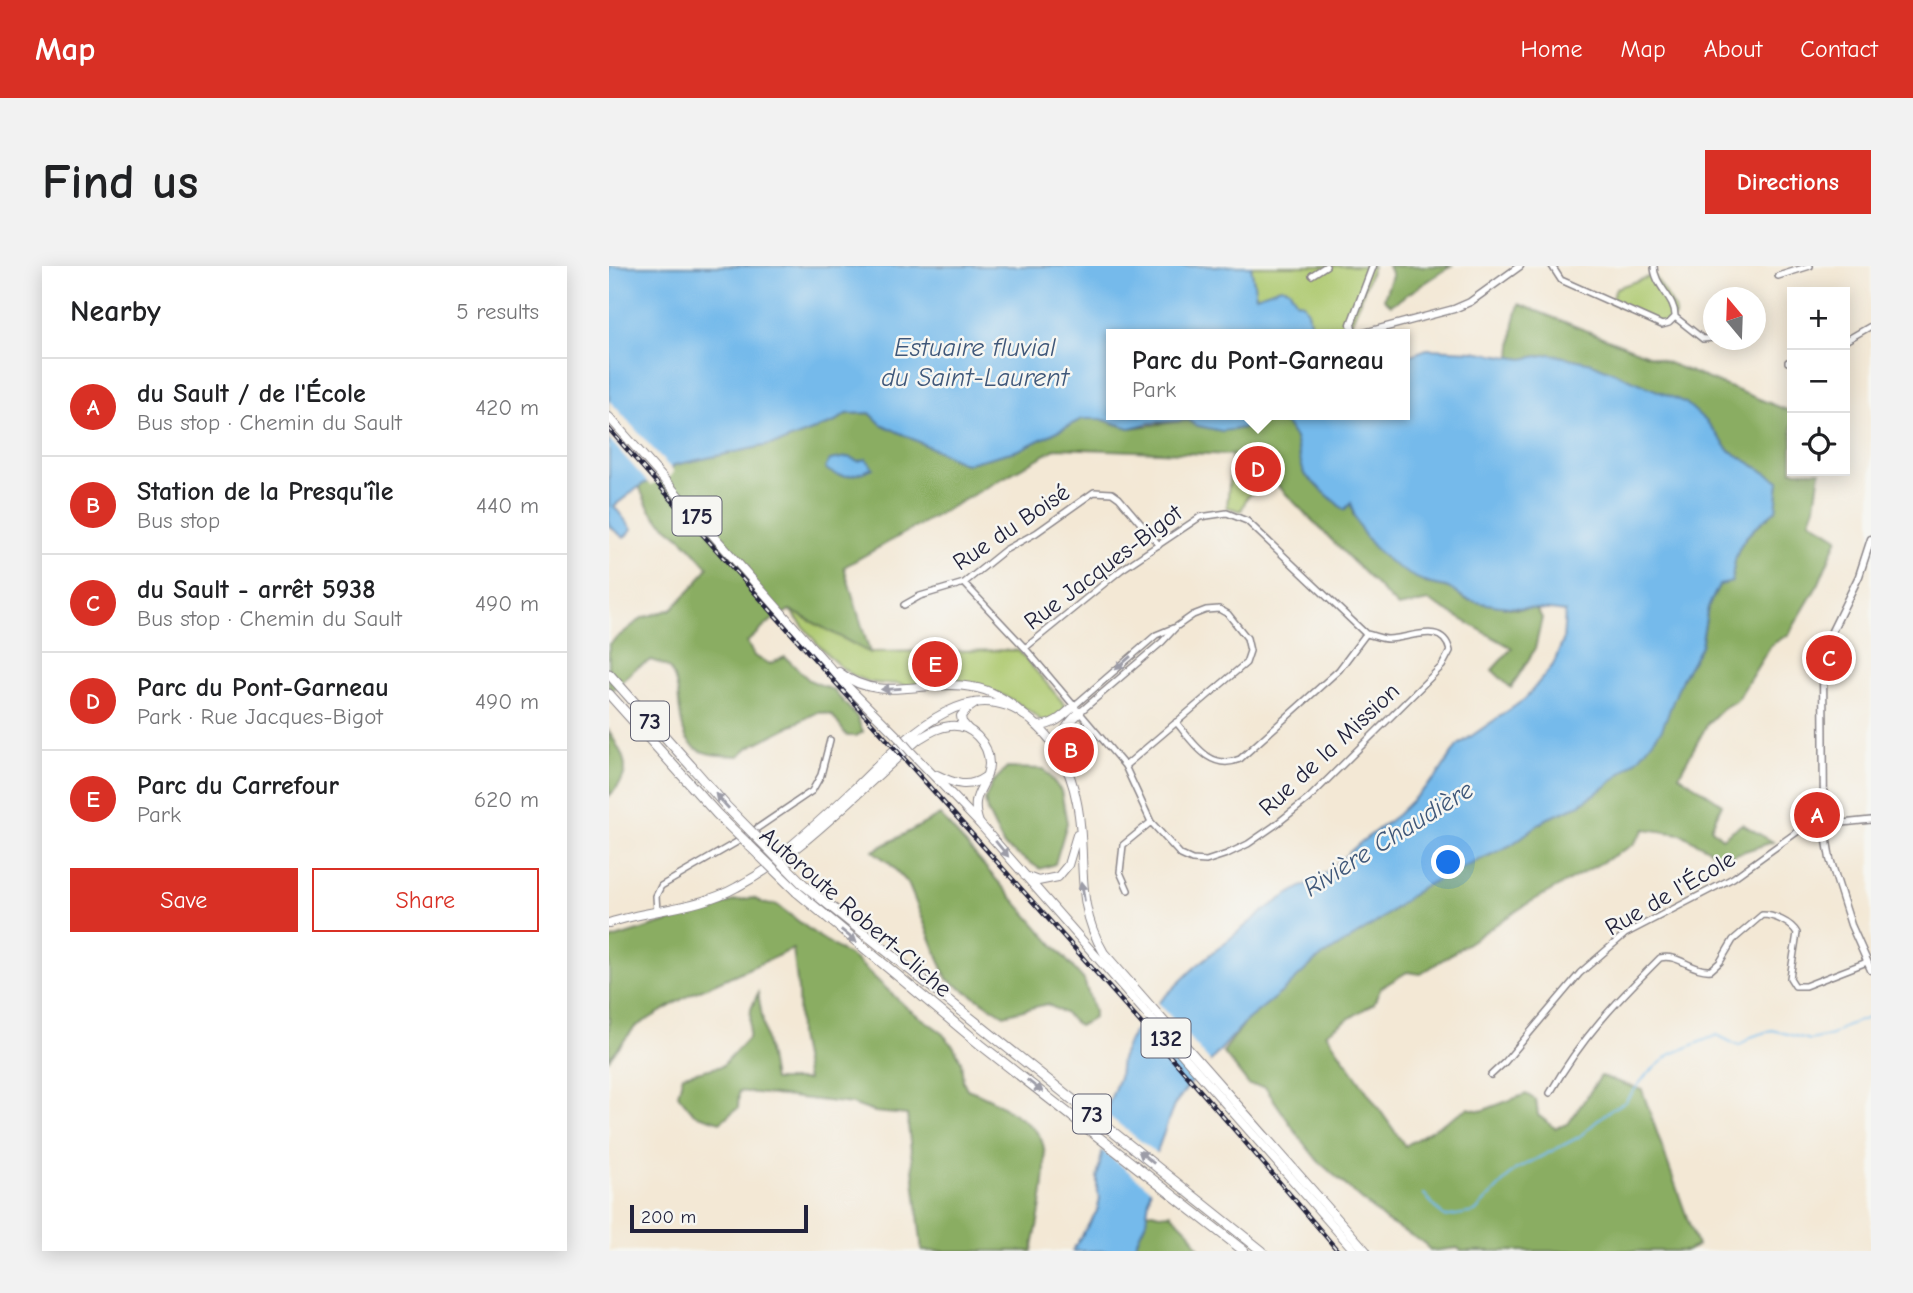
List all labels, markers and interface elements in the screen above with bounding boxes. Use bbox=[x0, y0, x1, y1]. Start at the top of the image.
text: Map bbox=[35, 30, 96, 68]
text: Home bbox=[1521, 35, 1582, 63]
text: Map bbox=[1620, 35, 1666, 63]
text: About bbox=[1704, 35, 1762, 63]
text: Contact bbox=[1800, 35, 1878, 63]
button: Directions bbox=[1705, 150, 1871, 214]
text: Find us bbox=[42, 154, 198, 210]
north arrow bbox=[1703, 287, 1766, 350]
map controls bbox=[1787, 287, 1850, 476]
button: + bbox=[1787, 287, 1850, 350]
text: Nearby bbox=[70, 294, 161, 329]
text: 5 results bbox=[456, 298, 539, 325]
popup bbox=[1106, 329, 1410, 420]
water label: Estuaire fluvial du Saint-Laurent bbox=[881, 333, 1071, 393]
text: Parc du Pont-Garneau bbox=[1132, 346, 1384, 376]
button: − bbox=[1787, 350, 1850, 413]
text: Park bbox=[1132, 376, 1176, 403]
text: du Sault / de l'École bbox=[137, 379, 366, 409]
text: A bbox=[87, 394, 99, 421]
text: 420 m bbox=[475, 394, 539, 421]
text: Bus stop · Chemin du Sault bbox=[137, 409, 402, 436]
button: locate bbox=[1787, 413, 1850, 476]
pin: D bbox=[1235, 443, 1281, 495]
text: Station de la Presqu'île bbox=[137, 477, 393, 507]
street label: Rue du Boisé bbox=[947, 478, 1075, 576]
text: B bbox=[86, 492, 100, 519]
text: 440 m bbox=[476, 492, 539, 519]
road number: 175 bbox=[673, 496, 721, 536]
street label: Rue Jacques-Bigot bbox=[1019, 498, 1188, 635]
text: Bus stop bbox=[137, 507, 220, 534]
text: du Sault - arrêt 5938 bbox=[137, 575, 375, 605]
text: C bbox=[86, 590, 100, 617]
text: 490 m bbox=[475, 590, 539, 617]
text: Bus stop · Chemin du Sault bbox=[137, 605, 402, 632]
pin: C bbox=[1806, 632, 1852, 684]
pin: E bbox=[912, 638, 958, 690]
one-way arrow bbox=[1115, 655, 1132, 670]
text: Parc du Pont-Garneau bbox=[137, 673, 389, 703]
street label: Rue de la Mission bbox=[1253, 677, 1405, 821]
one-way arrow bbox=[880, 683, 902, 694]
text: D bbox=[86, 688, 100, 715]
text: 490 m bbox=[475, 688, 539, 715]
road number: 73 bbox=[631, 702, 669, 741]
text: Park · Rue Jacques-Bigot bbox=[137, 703, 383, 730]
pin: B bbox=[1048, 724, 1094, 776]
text: Parc du Carrefour bbox=[137, 771, 339, 801]
water label: Rivière Chaudière bbox=[1298, 775, 1479, 903]
text: E bbox=[86, 786, 100, 813]
text: 620 m bbox=[474, 786, 539, 813]
pin: A bbox=[1794, 789, 1840, 841]
one-way arrow bbox=[714, 792, 730, 810]
text: Park bbox=[137, 801, 181, 828]
street label: Autoroute Robert-Cliche bbox=[754, 821, 958, 1003]
one-way arrow bbox=[994, 840, 1009, 858]
your location bbox=[1431, 845, 1465, 879]
street label: Rue de l'École bbox=[1600, 845, 1740, 941]
button: Save bbox=[70, 868, 298, 932]
button: Share bbox=[312, 868, 539, 932]
one-way arrow bbox=[1077, 880, 1088, 902]
one-way arrow bbox=[840, 928, 857, 943]
road number: 132 bbox=[1141, 1018, 1191, 1058]
one-way arrow bbox=[1026, 1079, 1044, 1093]
road number: 73 bbox=[1073, 1094, 1111, 1134]
one-way arrow bbox=[1138, 1150, 1156, 1165]
scale bar bbox=[630, 1202, 809, 1234]
text: 200 m bbox=[641, 1206, 696, 1228]

